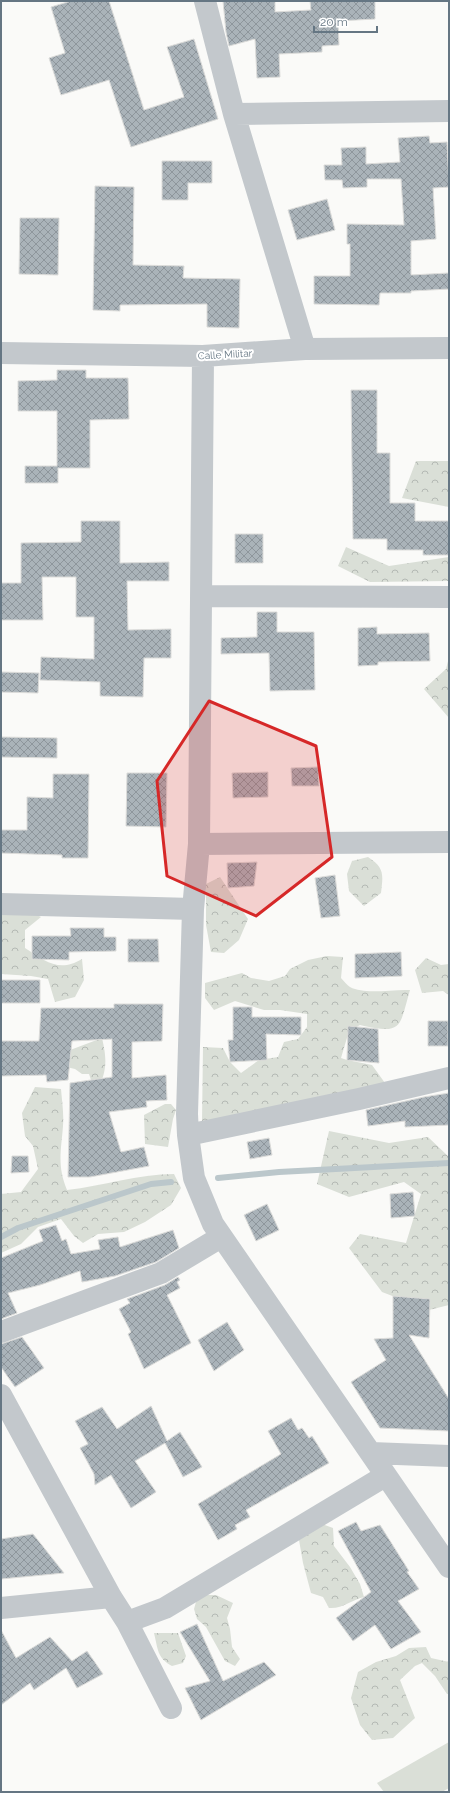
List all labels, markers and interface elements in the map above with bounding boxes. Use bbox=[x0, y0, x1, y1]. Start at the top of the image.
scale bar bbox=[314, 8, 377, 34]
text: 20 m bbox=[320, 15, 348, 29]
street label: Calle Militar bbox=[198, 348, 253, 361]

